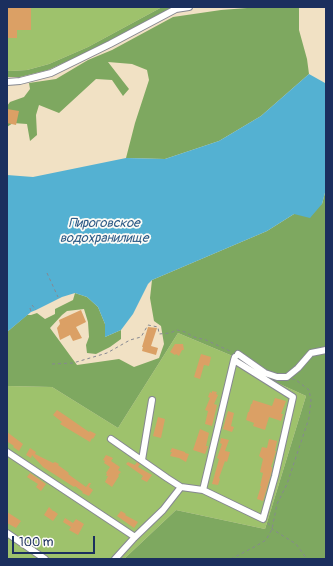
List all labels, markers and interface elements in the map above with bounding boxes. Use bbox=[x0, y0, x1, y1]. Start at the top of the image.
water label: Пироговское водохранилище bbox=[60, 216, 148, 247]
scale bar bbox=[14, 528, 97, 554]
text: 100 m bbox=[19, 535, 53, 550]

